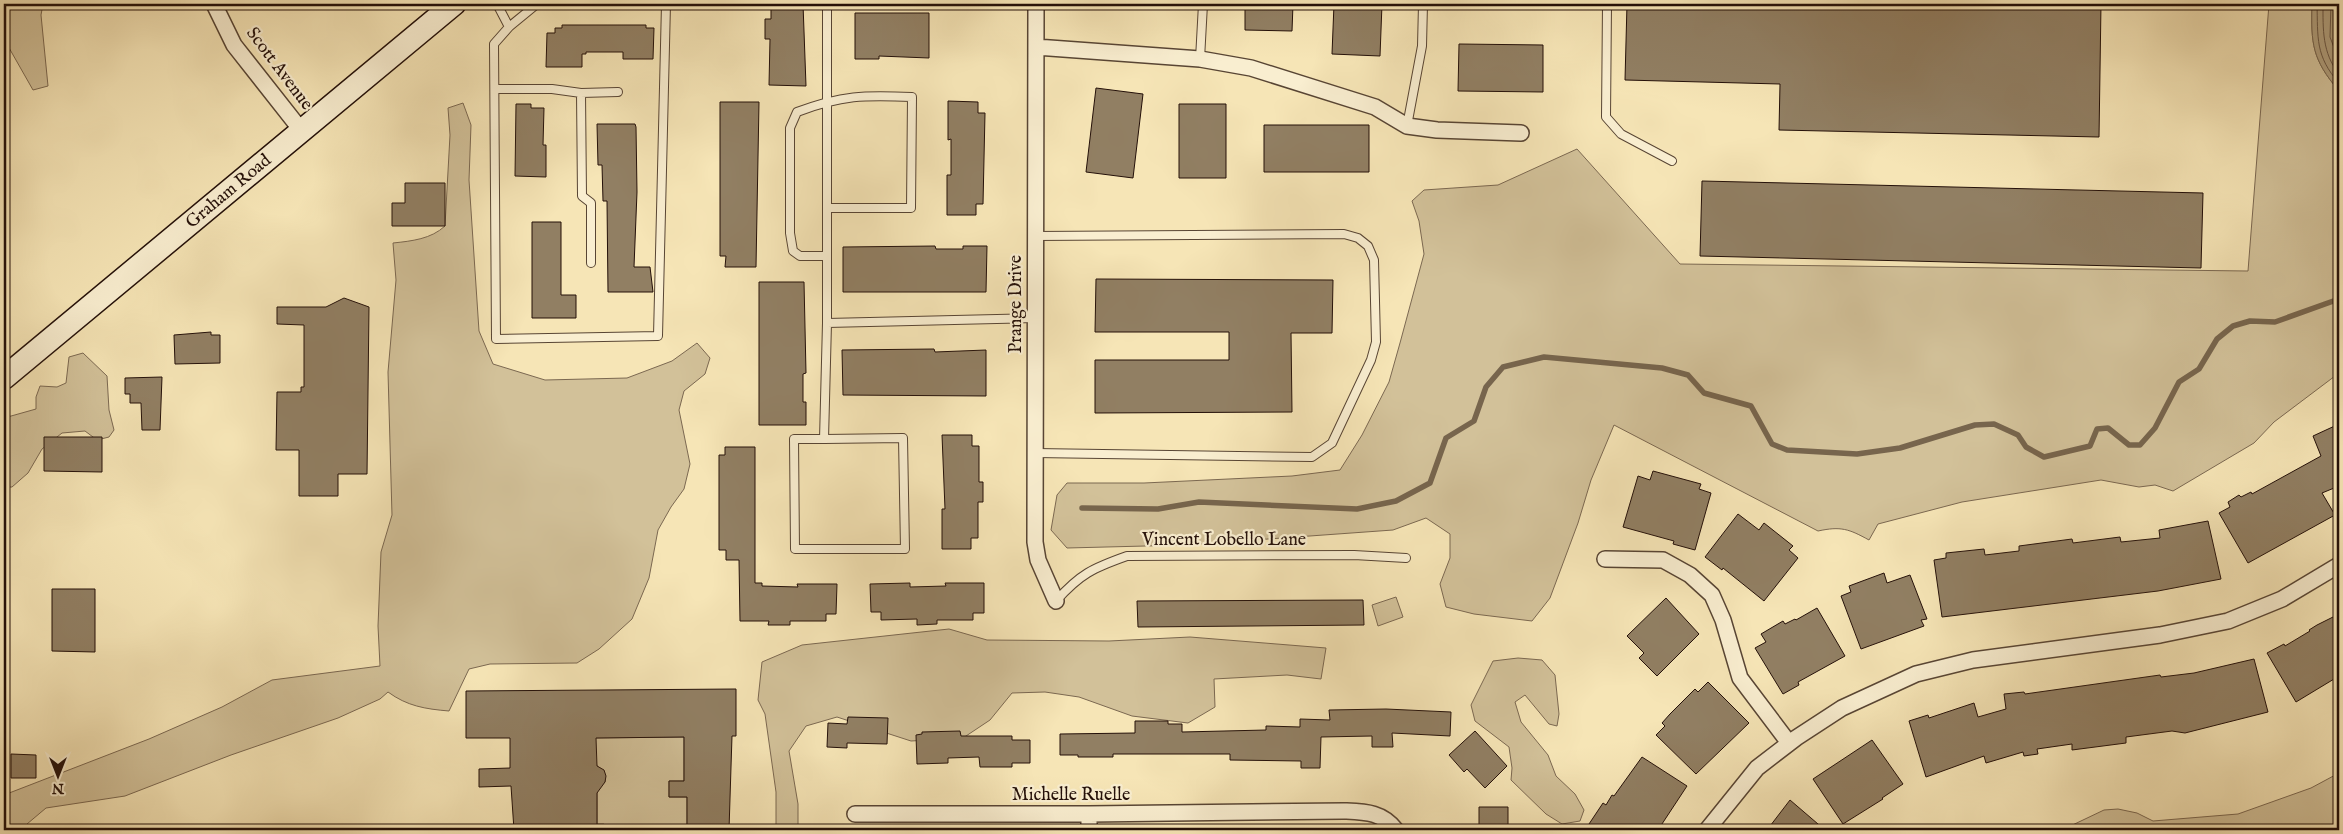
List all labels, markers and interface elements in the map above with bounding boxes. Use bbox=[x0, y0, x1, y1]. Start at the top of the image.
street label: Scott Avenue bbox=[240, 23, 318, 115]
street label: Graham Road bbox=[181, 149, 276, 234]
street label: Prange Drive bbox=[1005, 255, 1028, 353]
street label: Vincent Lobello Lane bbox=[1141, 529, 1306, 552]
north arrow bbox=[32, 752, 82, 802]
text: N bbox=[52, 779, 65, 797]
street label: Michelle Ruelle bbox=[1012, 784, 1130, 807]

